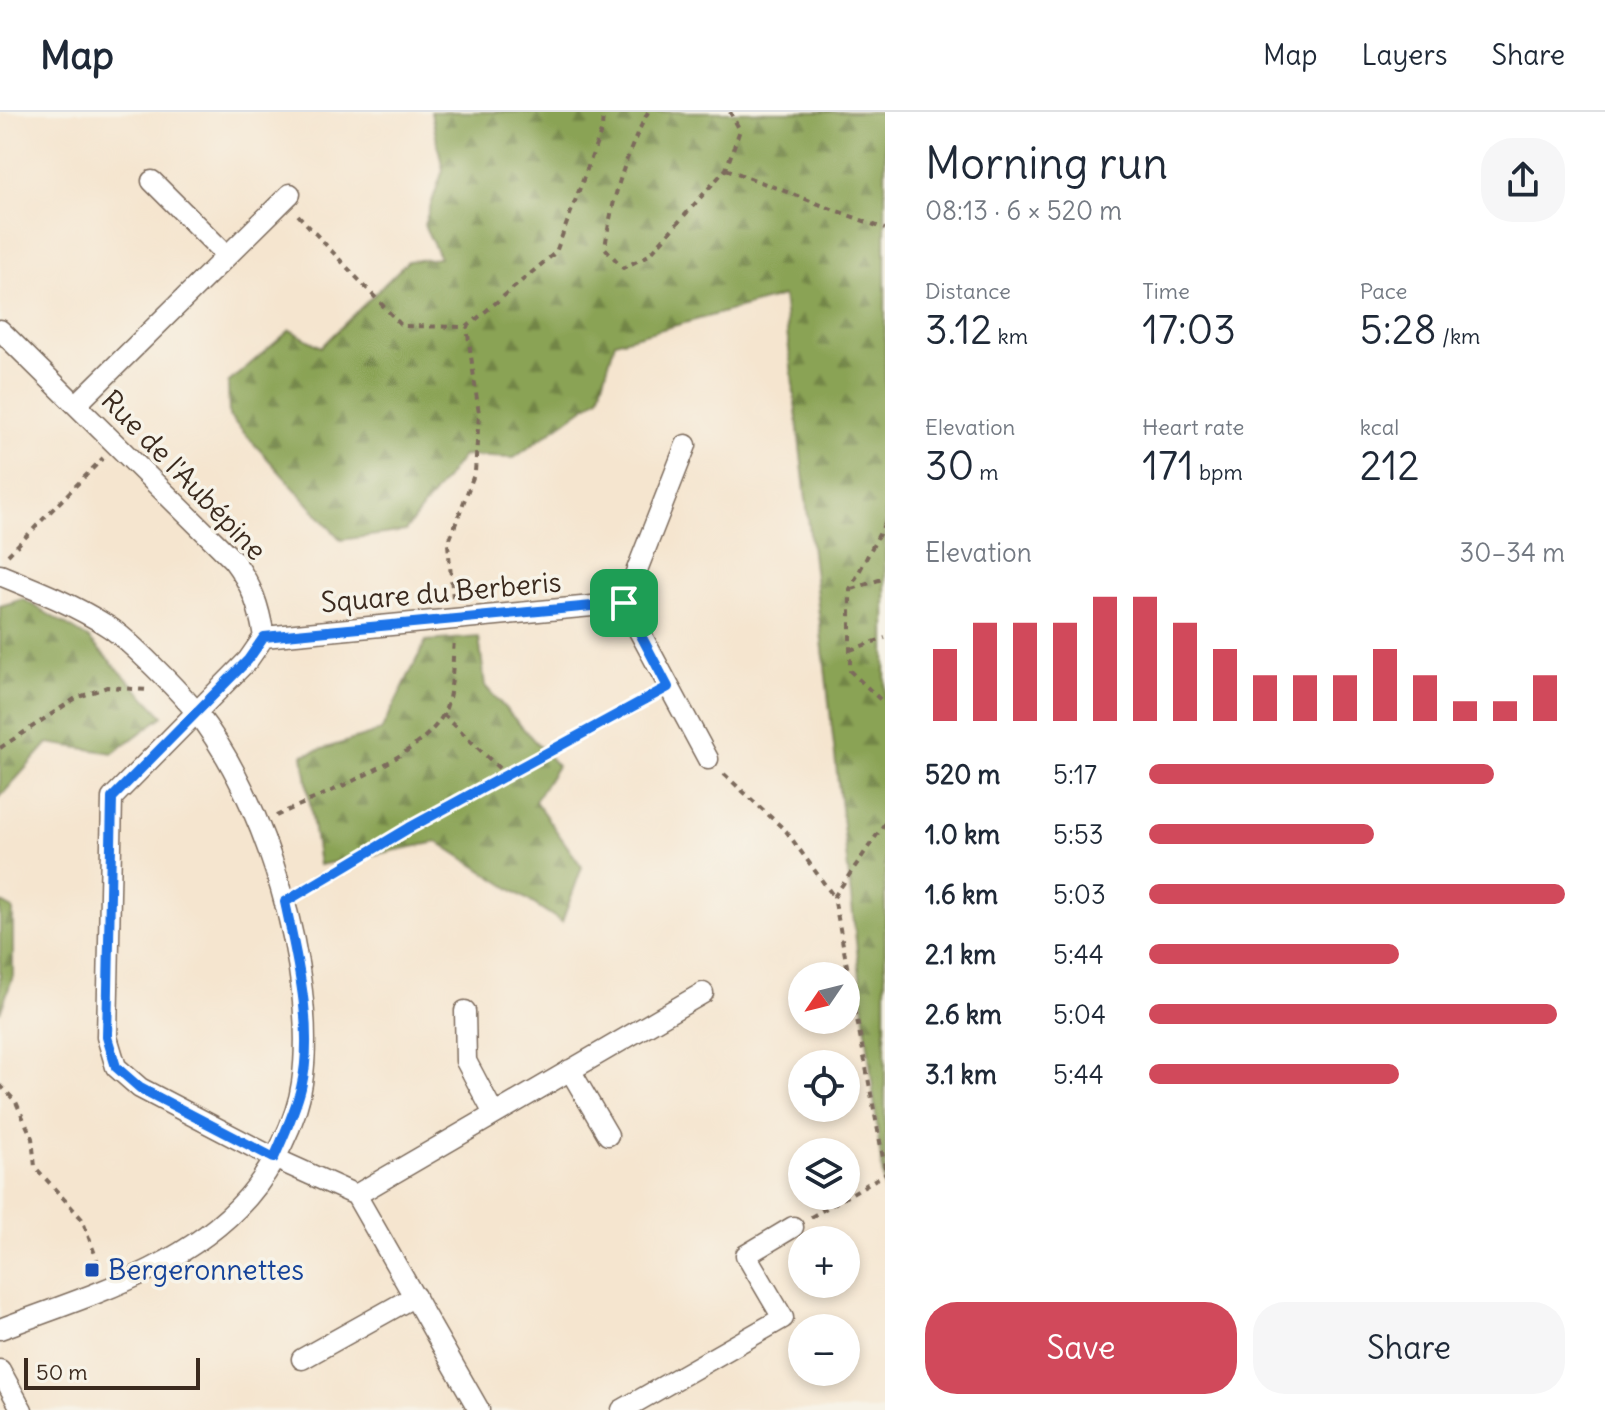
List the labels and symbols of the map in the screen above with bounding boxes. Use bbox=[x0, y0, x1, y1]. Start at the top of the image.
street label: Rue de l'Aubépine bbox=[94, 382, 274, 568]
street label: Square du Berberis bbox=[319, 564, 563, 620]
pin bbox=[590, 569, 658, 637]
north arrow bbox=[788, 962, 860, 1034]
place label: Bergeronnettes bbox=[108, 1252, 304, 1288]
marker: Bergeronnettes bbox=[83, 1261, 101, 1279]
scale bar bbox=[24, 1354, 200, 1390]

